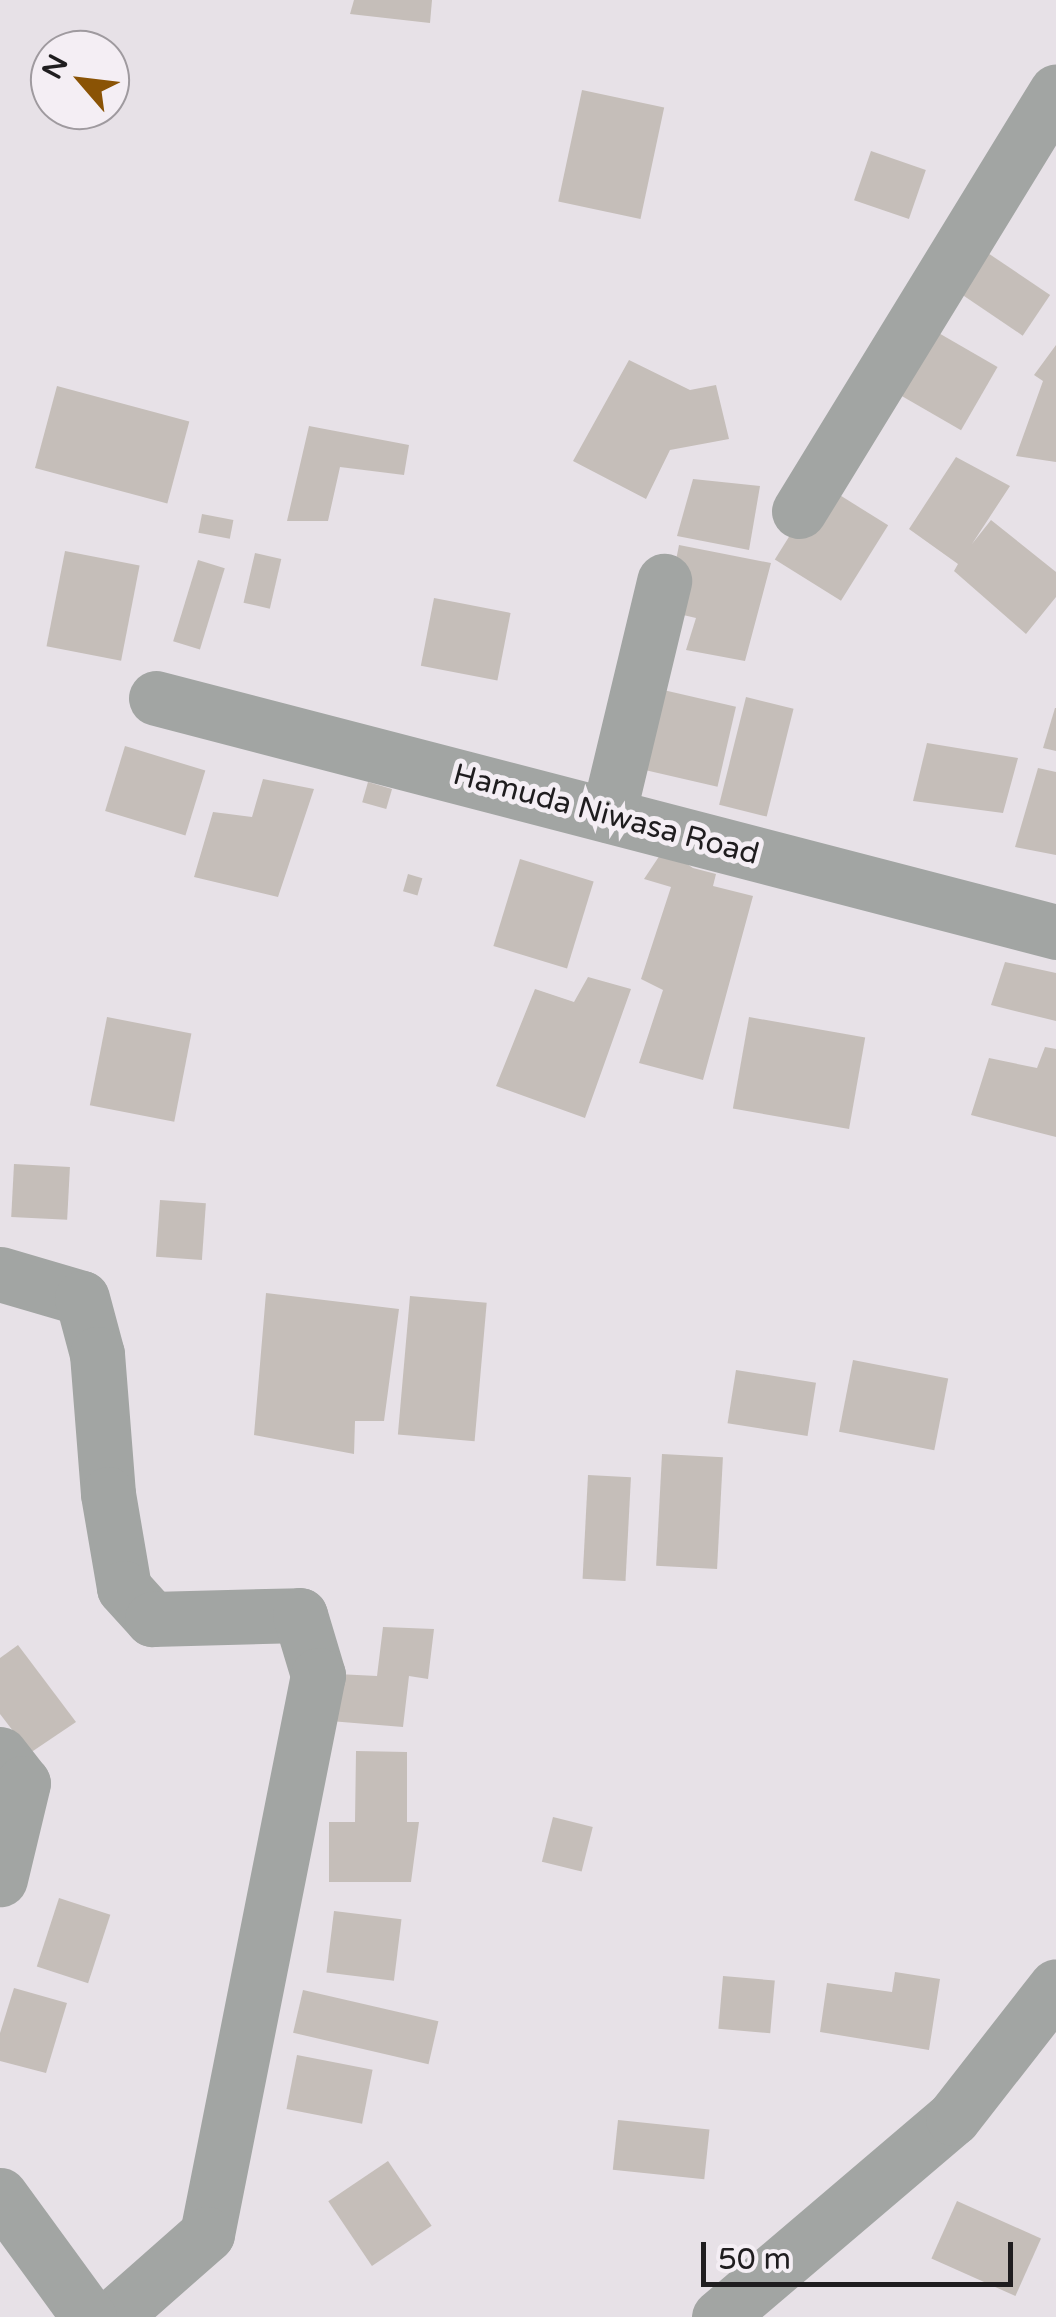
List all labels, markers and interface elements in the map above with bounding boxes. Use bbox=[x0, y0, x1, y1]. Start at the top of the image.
north arrow bbox=[30, 30, 130, 130]
text: N bbox=[35, 49, 76, 85]
street label: Hamuda Niwasa Road bbox=[449, 757, 763, 873]
scale bar bbox=[706, 2222, 1018, 2284]
text: 50 m bbox=[718, 2241, 791, 2278]

